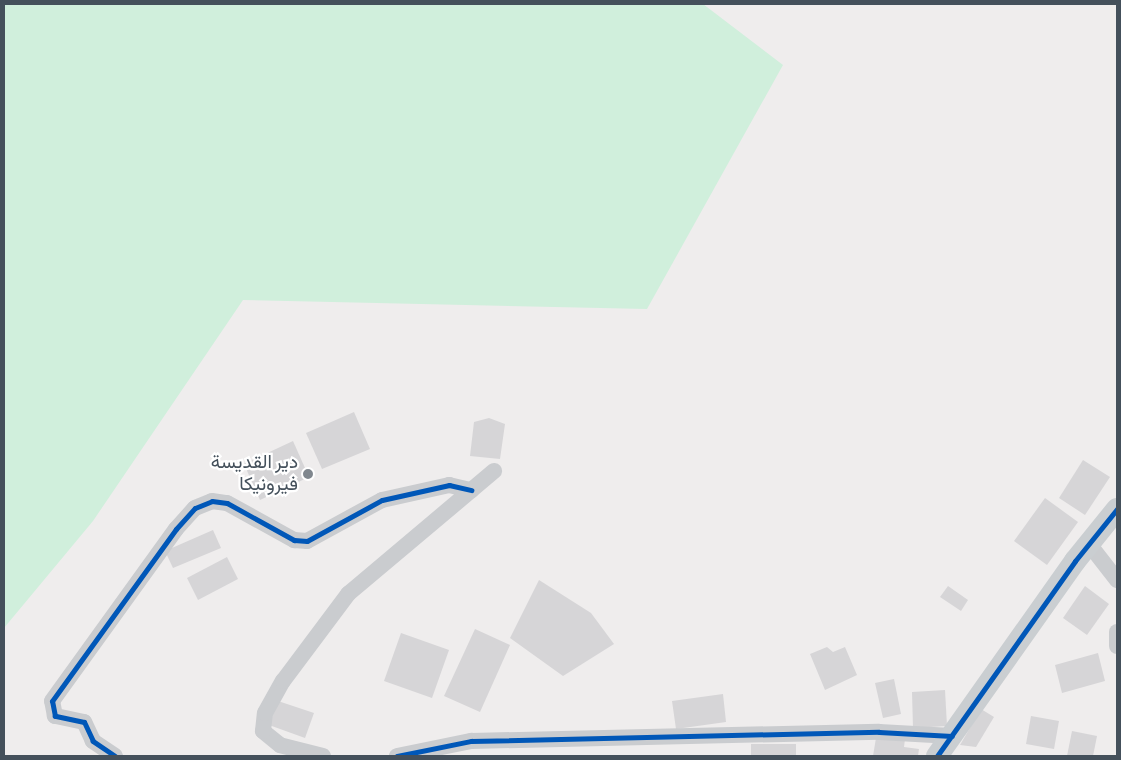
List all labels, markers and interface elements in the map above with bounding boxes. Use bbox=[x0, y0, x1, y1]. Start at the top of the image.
place label: دير القديسة فيرونيكا bbox=[211, 452, 298, 496]
marker: دير القديسة فيرونيكا bbox=[302, 468, 314, 480]

